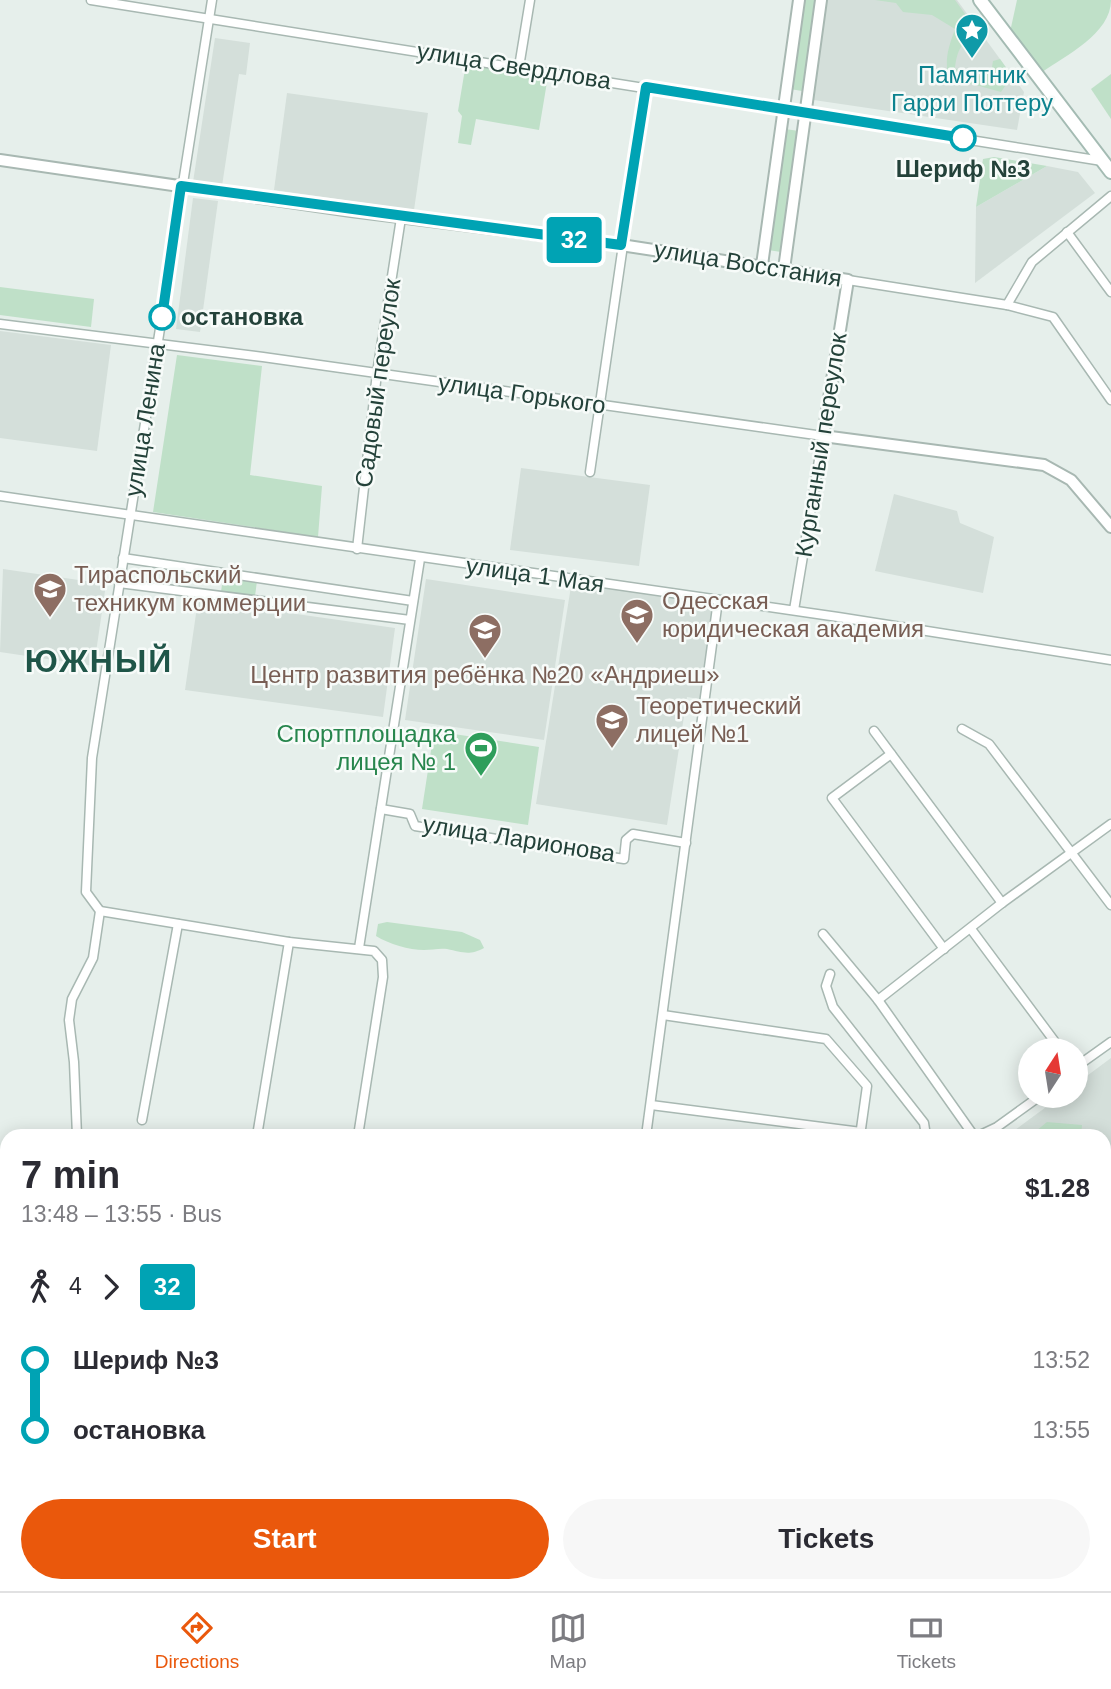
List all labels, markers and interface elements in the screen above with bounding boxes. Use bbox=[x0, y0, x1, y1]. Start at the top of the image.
place icon: Памятник Гарри Поттеру bbox=[953, 11, 991, 60]
street label: улица Свердлова bbox=[415, 37, 614, 94]
place label: Памятник Гарри Поттеру bbox=[891, 61, 1053, 116]
marker: Шериф №3 bbox=[950, 125, 976, 151]
place label: Шериф №3 bbox=[896, 155, 1030, 182]
line badge: 32 bbox=[542, 217, 606, 263]
text: 32 bbox=[561, 226, 587, 253]
street label: улица Восстания bbox=[652, 235, 844, 292]
street label: Садовый переулок bbox=[349, 276, 406, 489]
place label: остановка bbox=[181, 303, 304, 330]
marker: остановка bbox=[149, 304, 175, 330]
street label: Курганный переулок bbox=[789, 330, 852, 559]
street label: улица Ленина bbox=[119, 341, 170, 499]
street label: улица Горького bbox=[437, 368, 608, 419]
street label: улица 1 Мая bbox=[464, 551, 606, 598]
place label: Тираспольский техникум коммерции bbox=[74, 561, 306, 616]
school or university icon: Тираспольский техникум коммерции bbox=[31, 570, 69, 619]
place label: Одесская юридическая академия bbox=[662, 587, 924, 642]
school or university icon: Одесская юридическая академия bbox=[618, 596, 656, 645]
school or university icon: Центр развития ребёнка №20 «Андриеш» bbox=[466, 611, 504, 660]
district label: ЮЖНЫЙ bbox=[25, 643, 173, 679]
place label: Центр развития ребёнка №20 «Андриеш» bbox=[250, 661, 720, 688]
place label: Теоретический лицей №1 bbox=[636, 692, 801, 747]
school or university icon: Теоретический лицей №1 bbox=[593, 701, 631, 750]
place label: Спортплощадка лицея № 1 bbox=[276, 720, 457, 775]
sports icon: Спортплощадка лицея № 1 bbox=[462, 729, 500, 778]
street label: улица Ларионова bbox=[421, 810, 618, 867]
north arrow bbox=[1018, 1038, 1088, 1108]
map controls bbox=[1018, 1038, 1088, 1108]
text: 7 min bbox=[21, 1154, 120, 1196]
text: $1.28 bbox=[1025, 1173, 1090, 1203]
text: 13:48 – 13:55 · Bus bbox=[21, 1201, 222, 1227]
icon: walk bbox=[21, 1268, 59, 1306]
icon: forward bbox=[92, 1268, 130, 1306]
text: 4 bbox=[69, 1273, 82, 1299]
text: 32 bbox=[154, 1273, 181, 1300]
text: Шериф №3 bbox=[73, 1345, 219, 1375]
text: 13:52 bbox=[1032, 1347, 1090, 1373]
text: остановка bbox=[73, 1415, 205, 1445]
text: 13:55 bbox=[1032, 1417, 1090, 1443]
button: Start bbox=[21, 1499, 549, 1579]
button: Tickets bbox=[563, 1499, 1090, 1579]
tab: Directions bbox=[155, 1609, 239, 1673]
tab: Map bbox=[549, 1609, 587, 1673]
tab: Tickets bbox=[897, 1609, 956, 1673]

